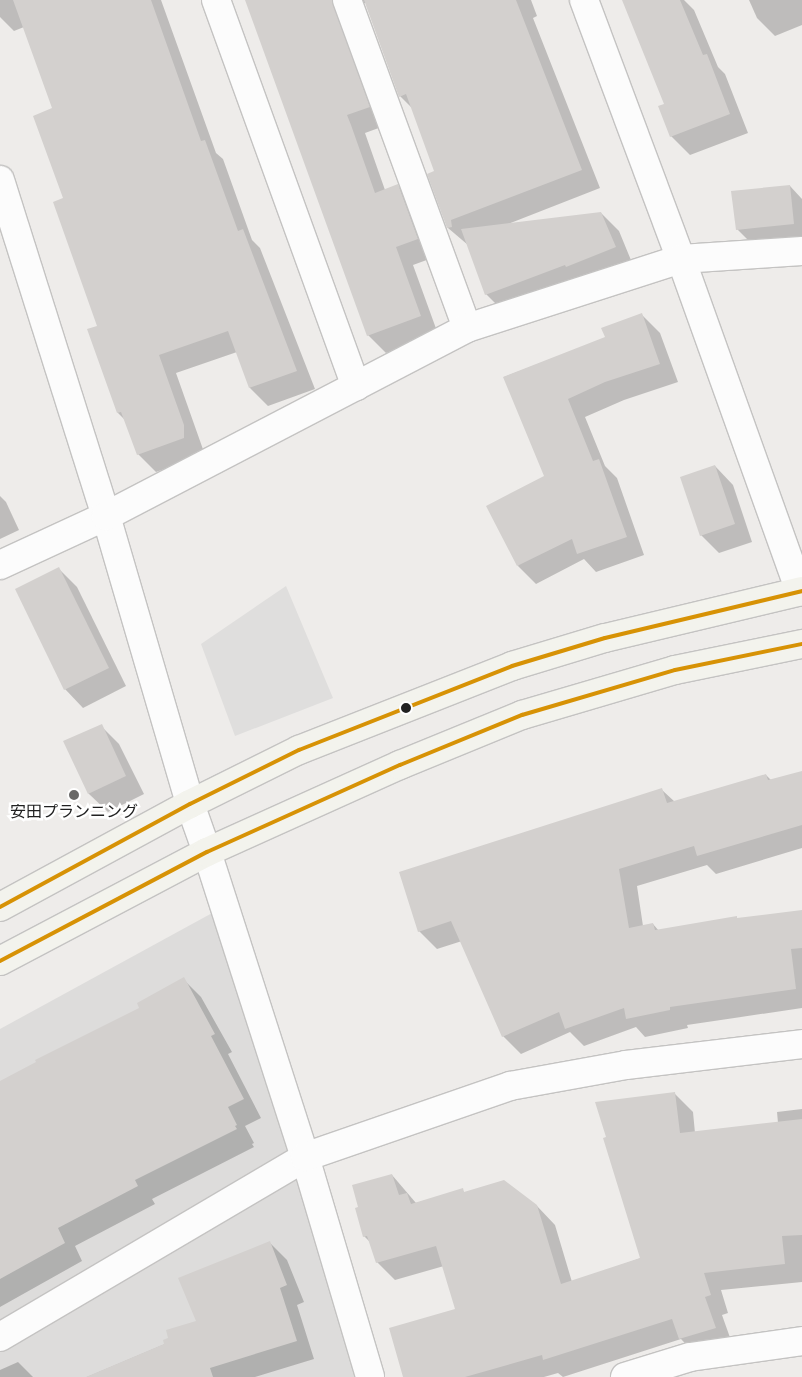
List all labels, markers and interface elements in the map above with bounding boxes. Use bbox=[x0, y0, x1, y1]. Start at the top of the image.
unlabelled marker bbox=[401, 703, 411, 713]
marker: 安田プランニング bbox=[68, 789, 80, 801]
place label: 安田プランニング bbox=[10, 802, 138, 822]

